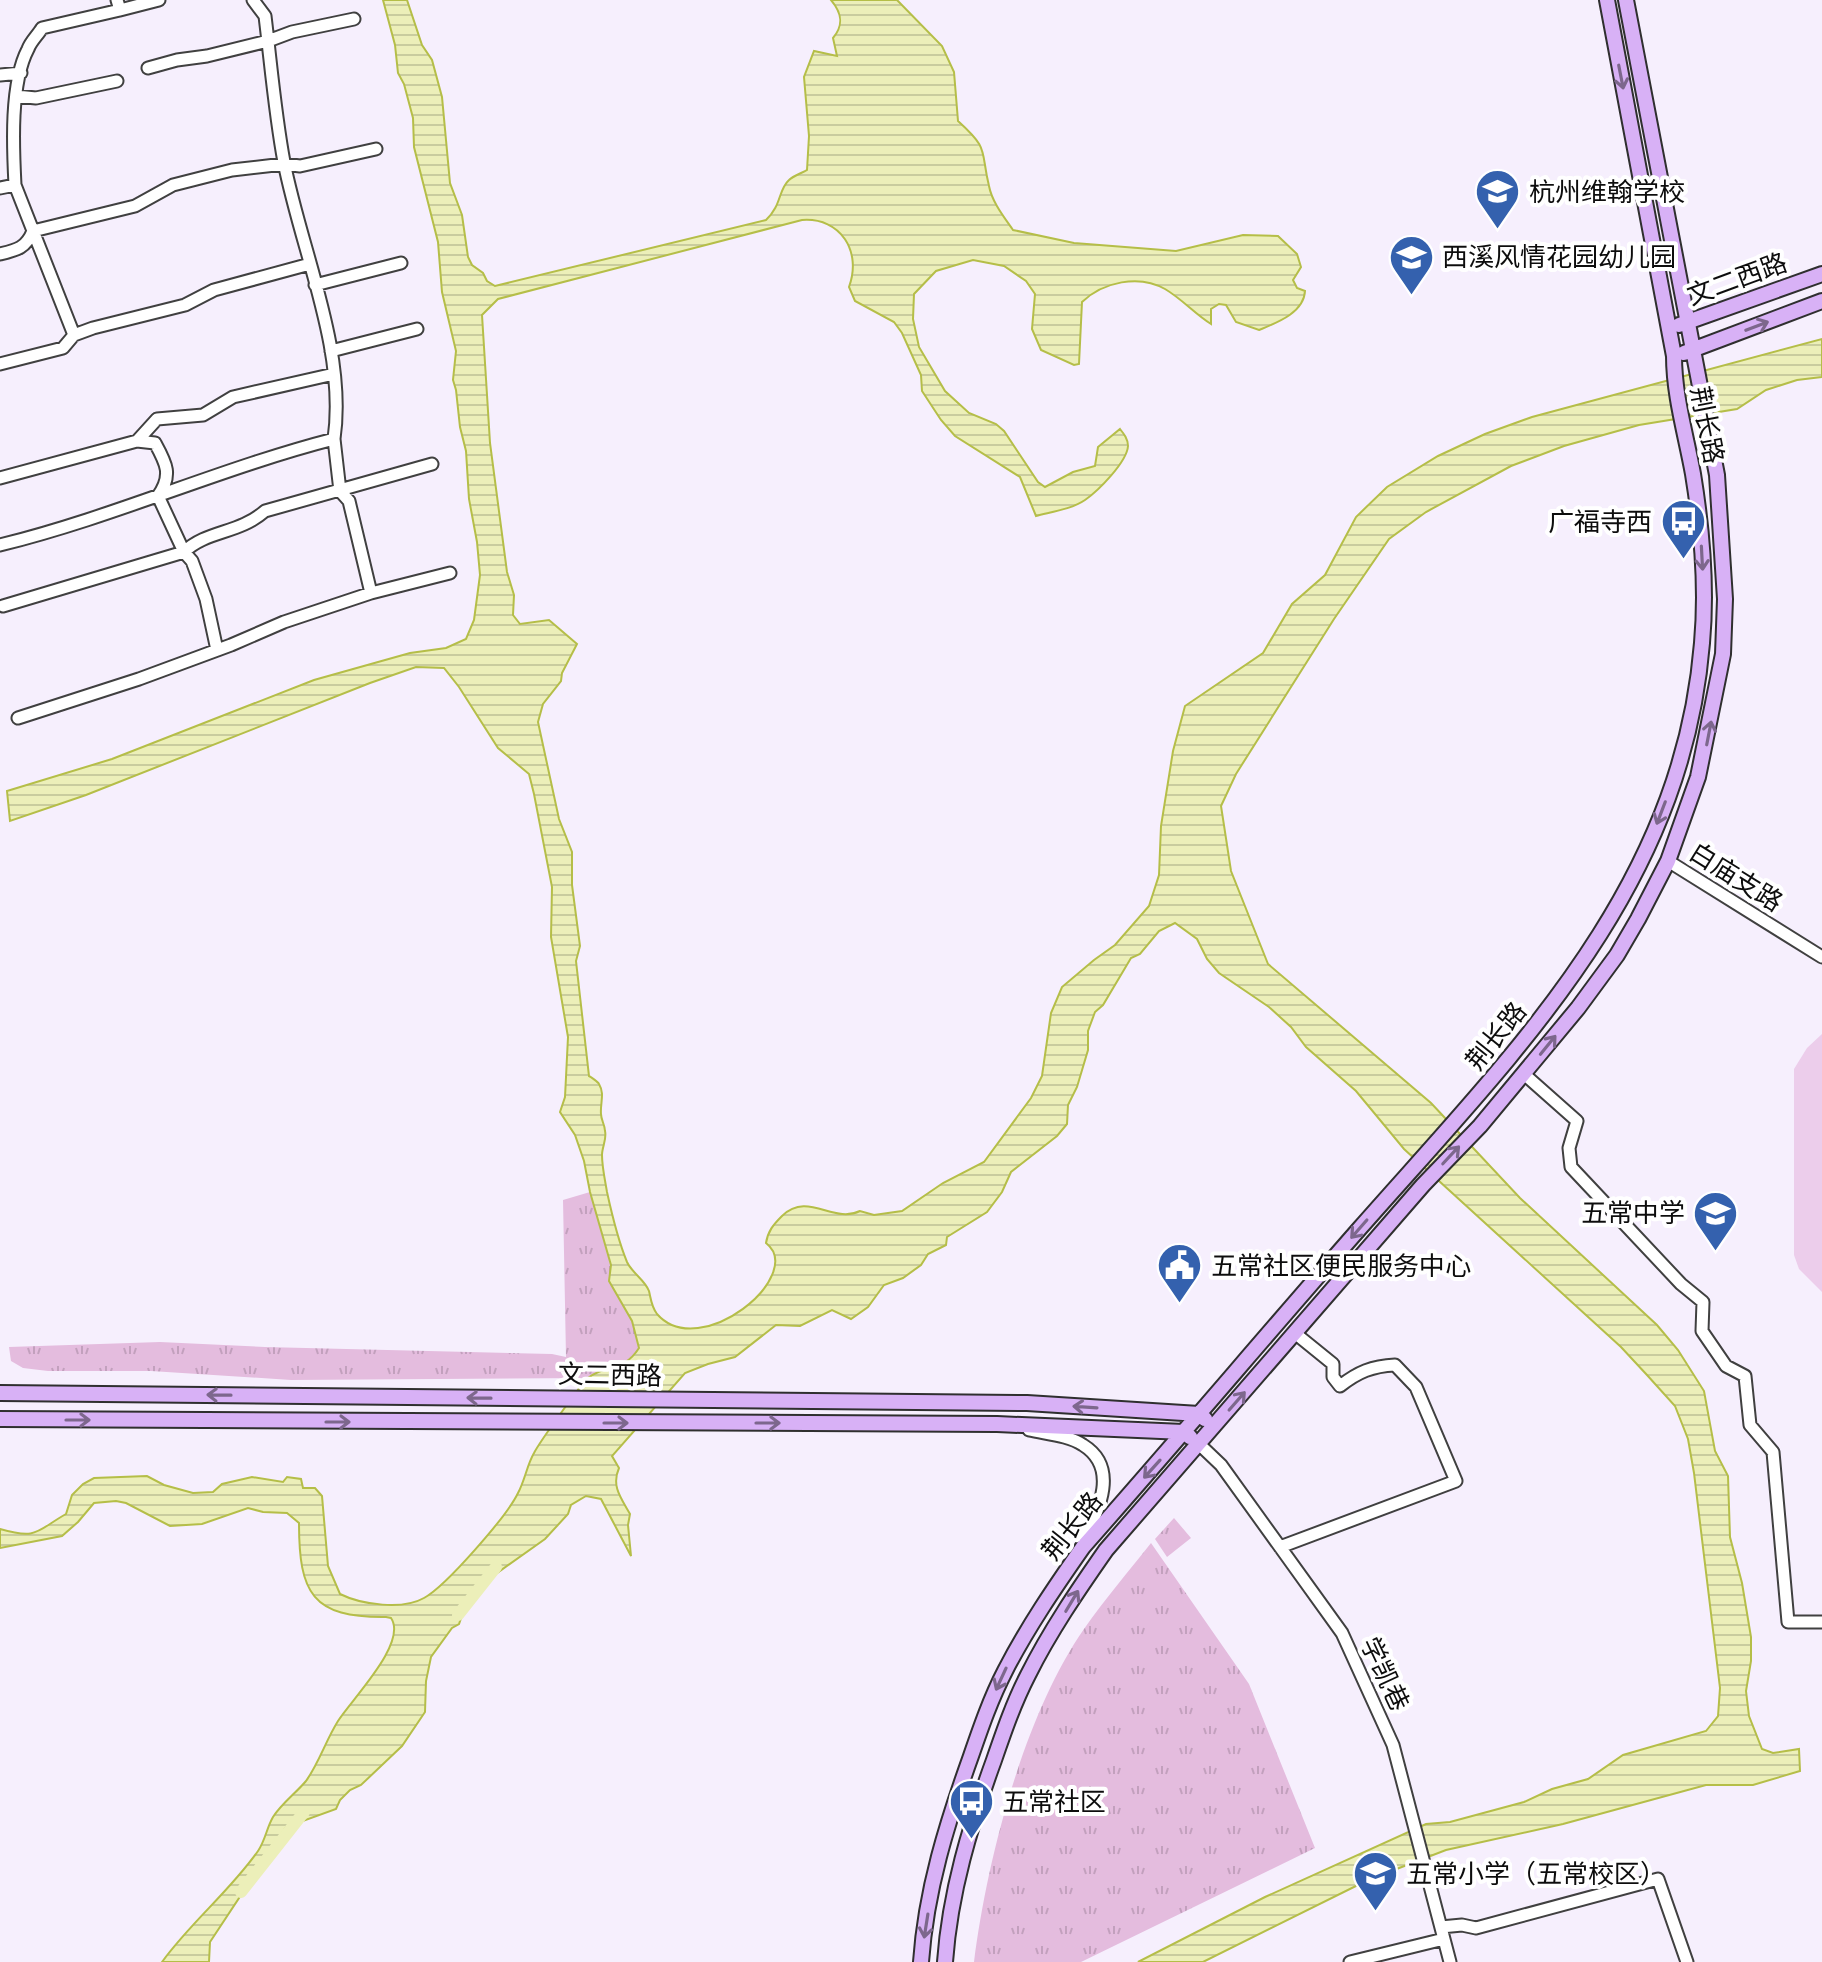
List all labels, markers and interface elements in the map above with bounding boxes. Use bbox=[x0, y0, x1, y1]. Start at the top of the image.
one-way arrow bbox=[1614, 63, 1629, 89]
school or university icon: 杭州维翰学校 bbox=[1474, 168, 1522, 231]
place label: 杭州维翰学校 bbox=[1529, 177, 1685, 207]
school or university icon: 西溪风情花园幼儿园 bbox=[1387, 233, 1435, 296]
place label: 西溪风情花园幼儿园 bbox=[1442, 242, 1676, 272]
street label: 文二西路 bbox=[1683, 247, 1791, 311]
one-way arrow bbox=[1744, 317, 1769, 332]
street label: 荆长路 bbox=[1685, 384, 1729, 466]
bus stop icon: 广福寺西 bbox=[1659, 498, 1707, 561]
place label: 广福寺西 bbox=[1548, 507, 1652, 537]
one-way arrow bbox=[1694, 544, 1709, 571]
one-way arrow bbox=[1702, 721, 1717, 746]
one-way arrow bbox=[1653, 800, 1667, 825]
street label: 白庙支路 bbox=[1684, 837, 1788, 917]
street label: 荆长路 bbox=[1460, 996, 1532, 1076]
one-way arrow bbox=[1539, 1035, 1557, 1056]
one-way arrow bbox=[1442, 1146, 1460, 1166]
school or university icon: 五常中学 bbox=[1692, 1189, 1740, 1252]
place label: 五常中学 bbox=[1581, 1198, 1685, 1228]
one-way arrow bbox=[1350, 1219, 1368, 1239]
public building icon: 五常社区便民服务中心 bbox=[1156, 1242, 1204, 1305]
place label: 五常社区便民服务中心 bbox=[1211, 1251, 1471, 1281]
street label: 文二西路 bbox=[558, 1359, 662, 1391]
one-way arrow bbox=[206, 1387, 233, 1403]
one-way arrow bbox=[466, 1390, 493, 1406]
one-way arrow bbox=[1228, 1392, 1246, 1412]
one-way arrow bbox=[1072, 1399, 1099, 1414]
one-way arrow bbox=[64, 1412, 91, 1428]
one-way arrow bbox=[324, 1414, 351, 1430]
one-way arrow bbox=[602, 1415, 629, 1431]
one-way arrow bbox=[754, 1415, 781, 1431]
one-way arrow bbox=[1144, 1458, 1162, 1478]
street label: 荆长路 bbox=[1036, 1486, 1108, 1566]
one-way arrow bbox=[1064, 1590, 1080, 1613]
street label: 学凯巷 bbox=[1355, 1632, 1415, 1716]
one-way arrow bbox=[993, 1666, 1008, 1690]
bus stop icon: 五常社区 bbox=[947, 1778, 995, 1841]
place label: 五常社区 bbox=[1002, 1787, 1106, 1817]
school or university icon: 五常小学（五常校区） bbox=[1351, 1850, 1399, 1913]
place label: 五常小学（五常校区） bbox=[1406, 1859, 1666, 1889]
one-way arrow bbox=[918, 1913, 933, 1939]

